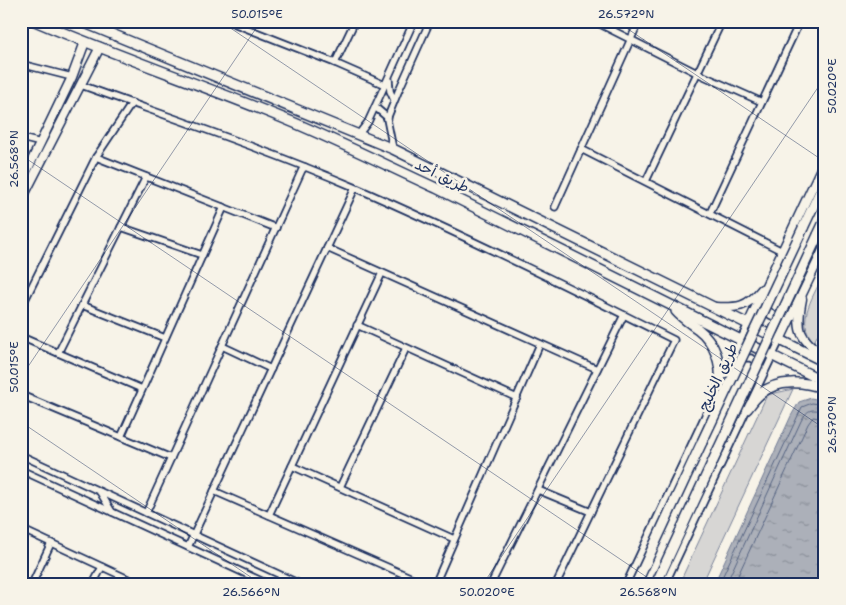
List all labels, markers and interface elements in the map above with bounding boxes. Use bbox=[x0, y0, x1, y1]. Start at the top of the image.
text: 50.015°E bbox=[231, 6, 283, 22]
text: 26.572°N bbox=[597, 6, 655, 22]
text: 50.020°E bbox=[824, 58, 840, 114]
text: 26.568°N bbox=[6, 130, 22, 188]
street label: طريق أحد bbox=[411, 154, 473, 198]
street label: طريق الخليج bbox=[694, 340, 742, 414]
text: 50.015°E bbox=[6, 341, 22, 393]
text: 26.570°N bbox=[824, 396, 840, 454]
text: 26.566°N bbox=[222, 584, 280, 600]
text: 50.020°E bbox=[459, 584, 515, 600]
text: 26.568°N bbox=[619, 584, 677, 600]

